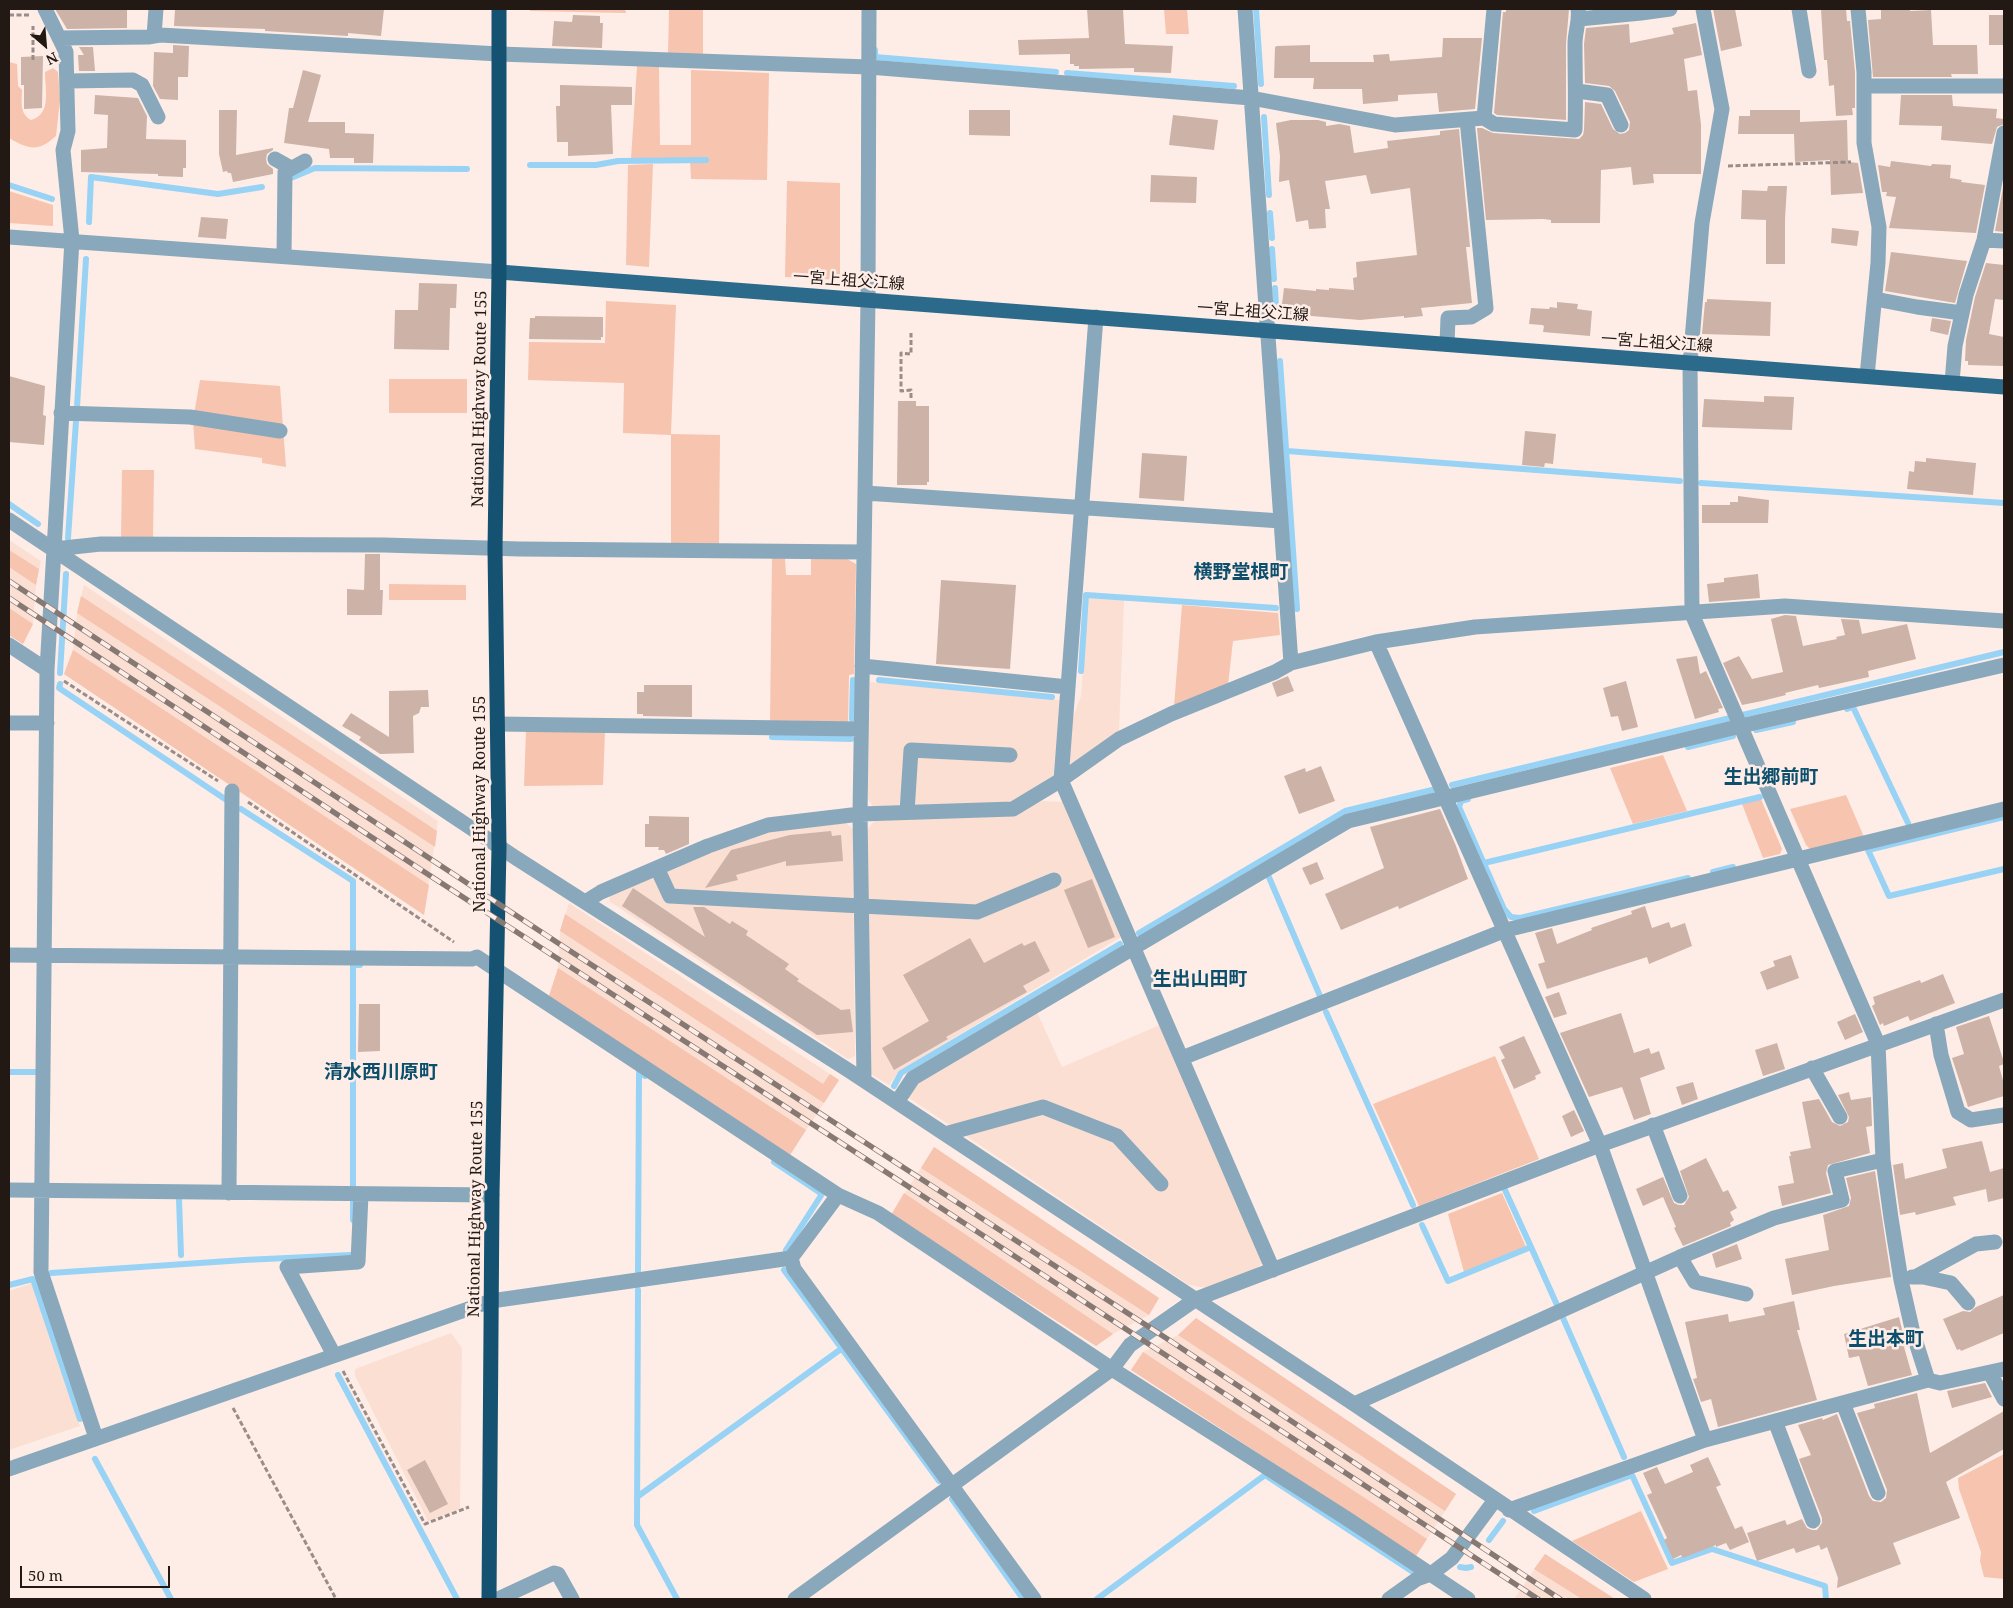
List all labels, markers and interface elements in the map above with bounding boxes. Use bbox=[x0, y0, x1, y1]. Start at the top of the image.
north arrow bbox=[20, 20, 70, 70]
text: N bbox=[43, 48, 61, 70]
street label: 一宮上祖父江線 bbox=[792, 268, 906, 294]
street label: National Highway Route 155 bbox=[469, 290, 491, 508]
street label: 一宮上祖父江線 bbox=[1196, 299, 1310, 325]
street label: 一宮上祖父江線 bbox=[1600, 330, 1714, 356]
district label: 横野堂根町 bbox=[1194, 562, 1288, 584]
street label: National Highway Route 155 bbox=[470, 696, 490, 912]
district label: 生出郷前町 bbox=[1724, 767, 1818, 789]
district label: 生出山田町 bbox=[1153, 969, 1247, 991]
district label: 清水西川原町 bbox=[324, 1062, 438, 1084]
street label: National Highway Route 155 bbox=[465, 1100, 487, 1318]
district label: 生出本町 bbox=[1848, 1329, 1924, 1351]
scale bar bbox=[22, 1556, 172, 1588]
text: 50 m bbox=[28, 1565, 63, 1585]

